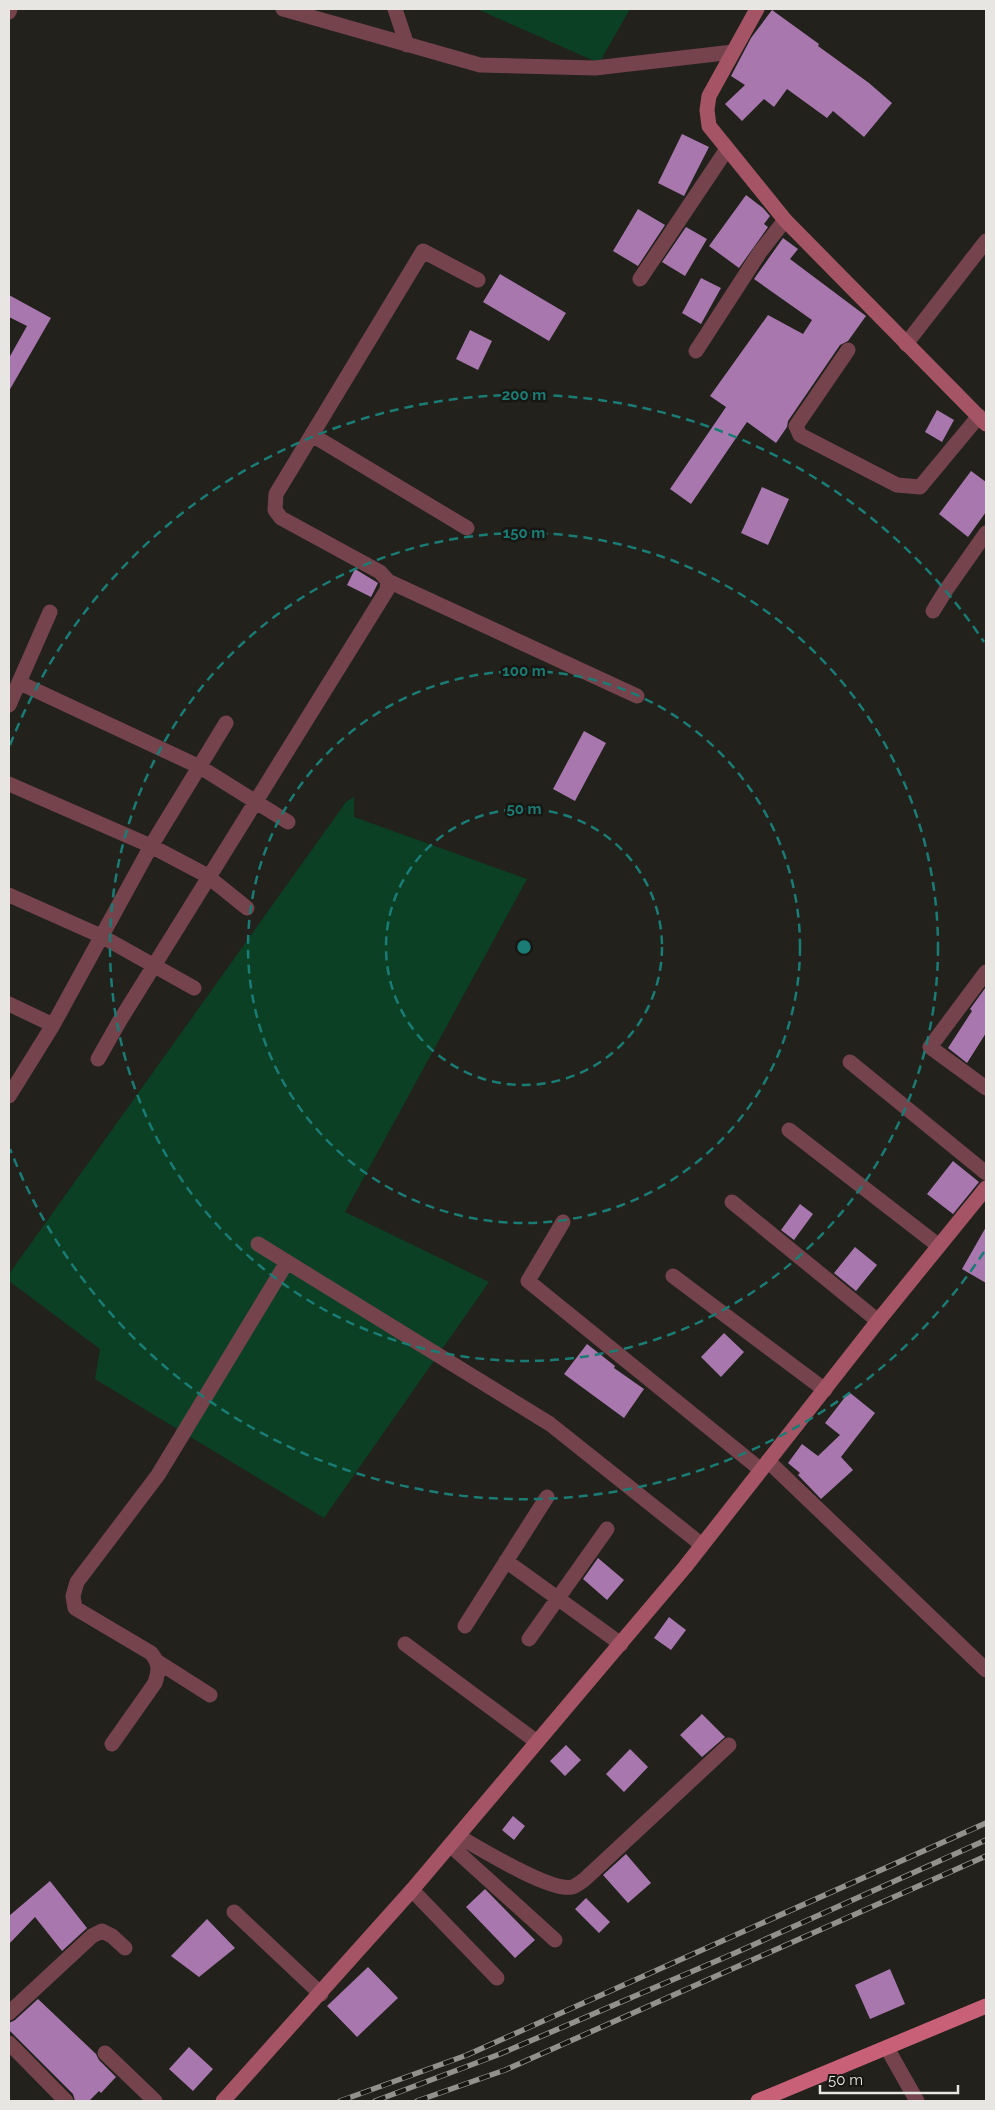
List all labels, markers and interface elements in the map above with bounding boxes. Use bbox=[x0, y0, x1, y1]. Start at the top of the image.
text: 200 m bbox=[502, 386, 546, 404]
text: 150 m bbox=[503, 524, 545, 542]
text: 100 m bbox=[502, 662, 546, 680]
text: 50 m bbox=[506, 800, 542, 818]
centre of rings bbox=[515, 938, 533, 956]
scale bar bbox=[820, 2062, 958, 2094]
text: 50 m bbox=[828, 2071, 863, 2089]

